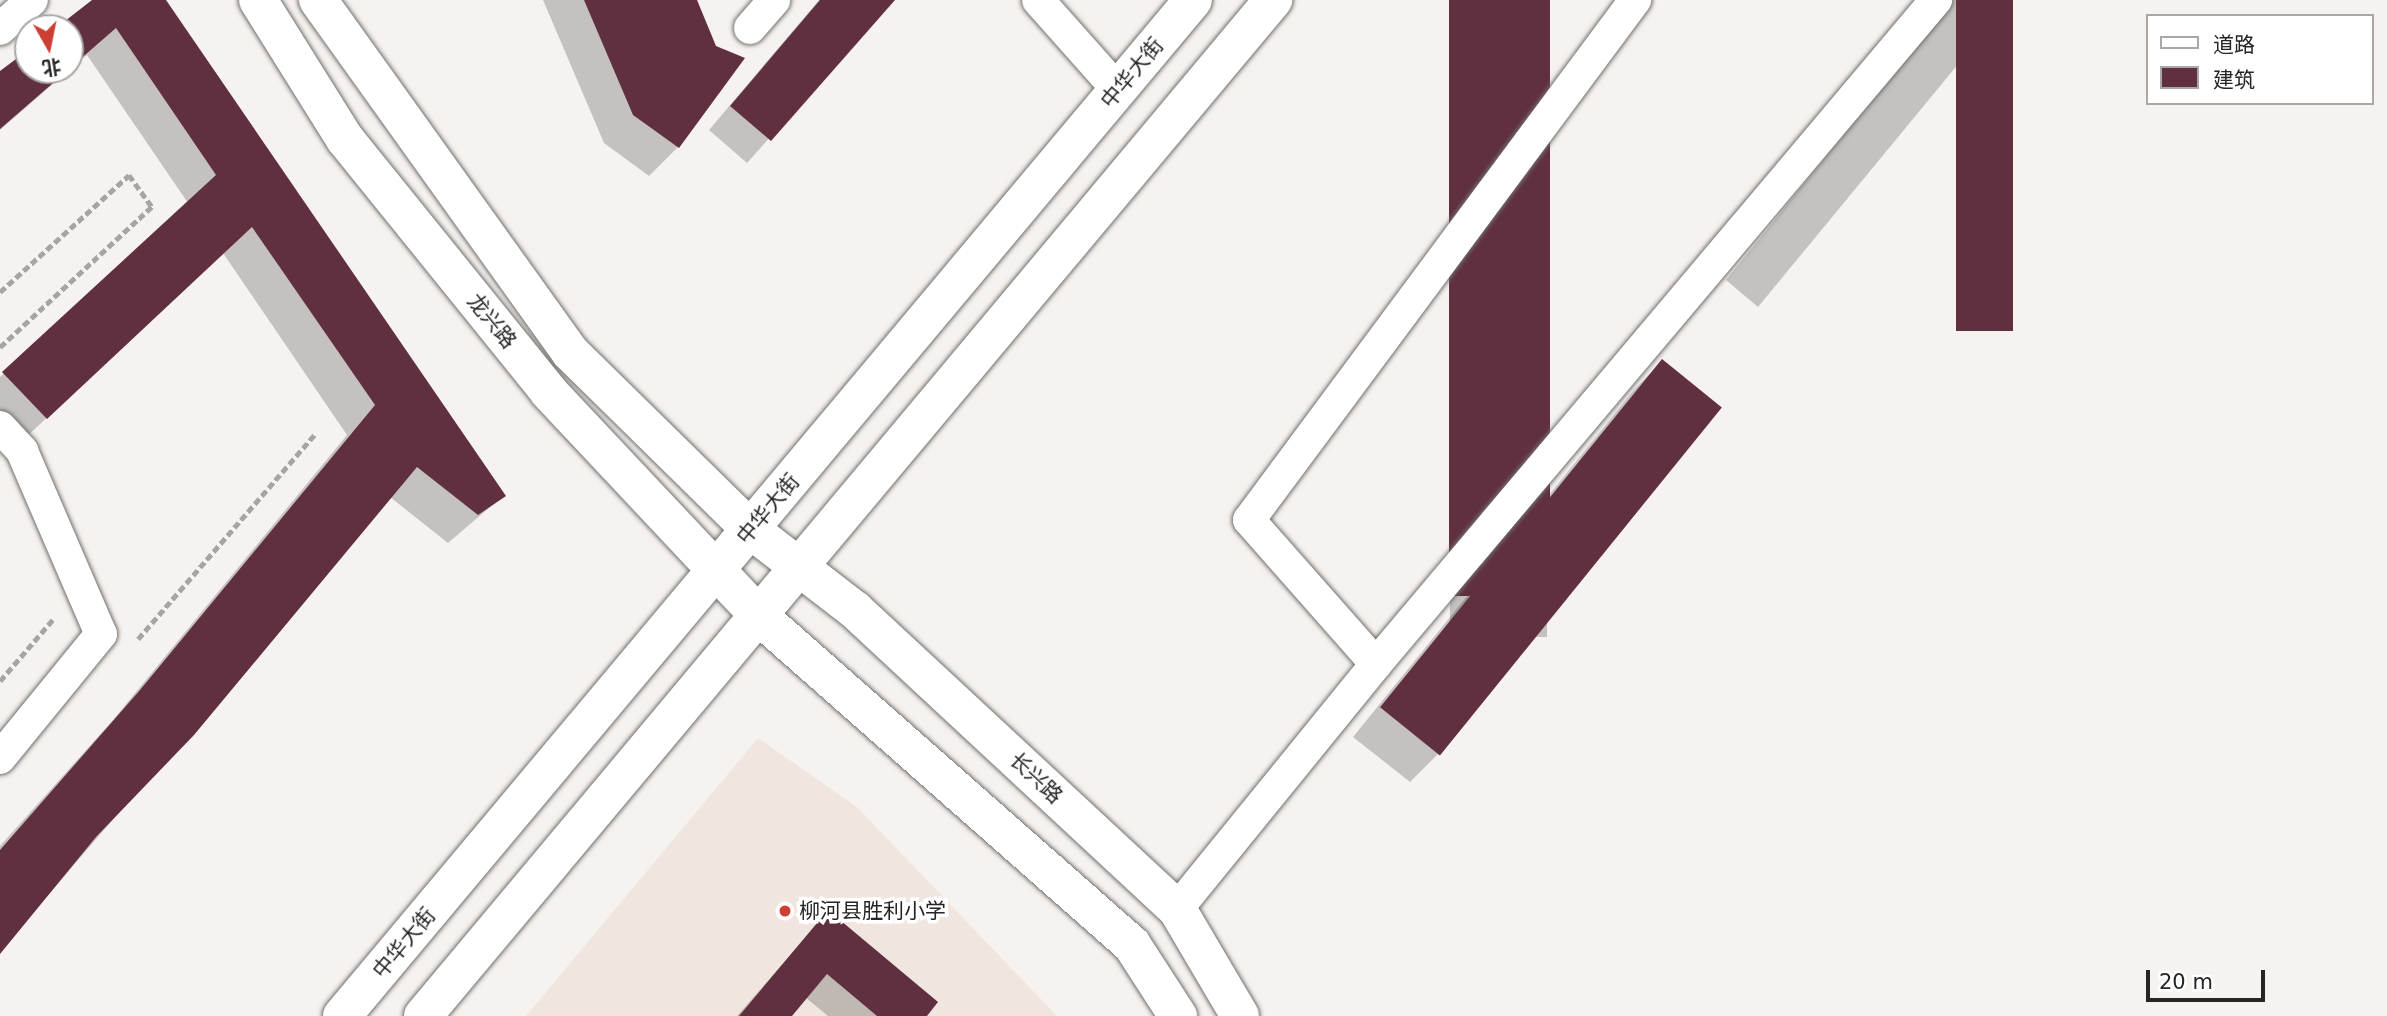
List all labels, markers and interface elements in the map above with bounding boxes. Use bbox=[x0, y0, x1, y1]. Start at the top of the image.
north arrow bbox=[14, 14, 84, 84]
legend bbox=[2146, 14, 2373, 105]
street label: 中华大街 bbox=[1095, 33, 1169, 113]
text: 道路 bbox=[2213, 33, 2255, 57]
text: 北 bbox=[41, 55, 63, 80]
text: 建筑 bbox=[2213, 68, 2255, 92]
street label: 龙兴路 bbox=[462, 289, 522, 353]
street label: 中华大街 bbox=[731, 469, 805, 549]
street label: 长兴路 bbox=[1004, 747, 1068, 809]
place label: 柳河县胜利小学 bbox=[799, 898, 946, 924]
street label: 中华大街 bbox=[367, 903, 441, 983]
marker: 柳河县胜利小学 bbox=[777, 903, 793, 919]
scale bar bbox=[2149, 956, 2268, 1000]
text: 20 m bbox=[2159, 970, 2213, 994]

